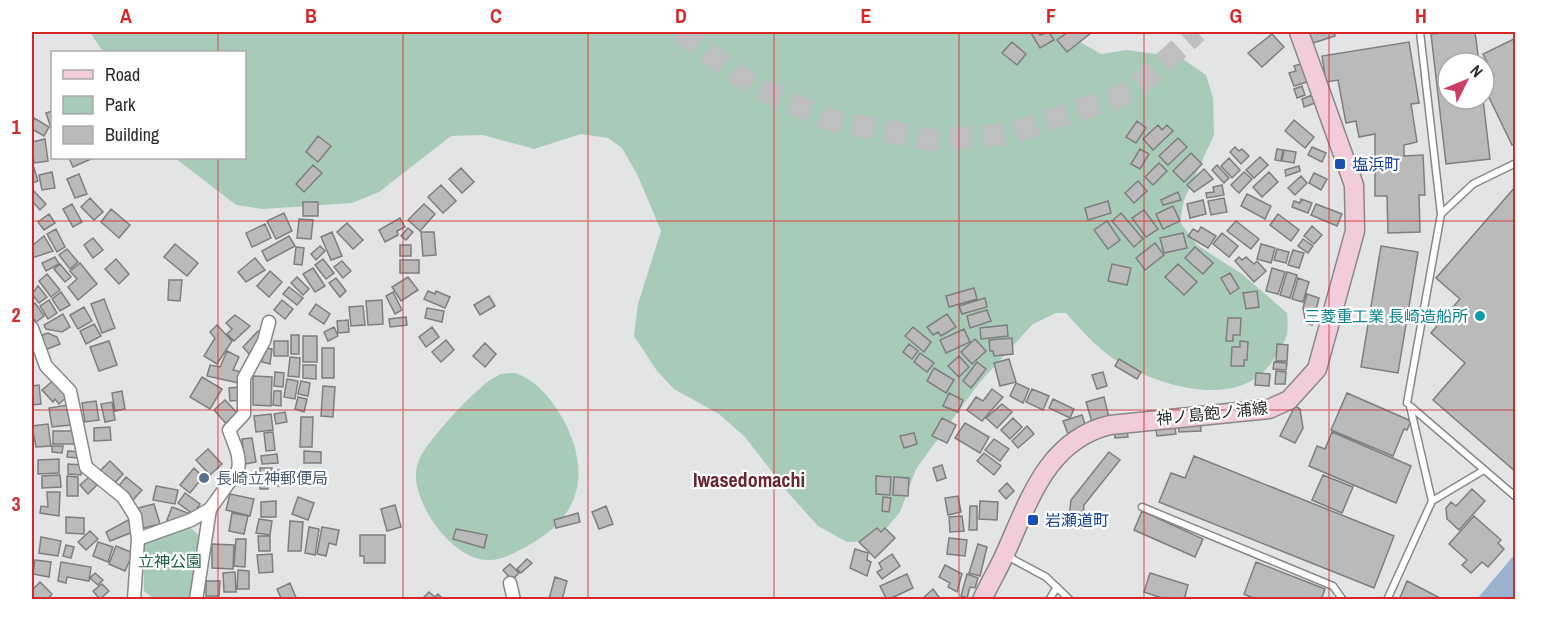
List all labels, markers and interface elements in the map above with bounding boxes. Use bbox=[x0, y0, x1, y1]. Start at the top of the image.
text: A bbox=[120, 2, 132, 29]
text: B bbox=[305, 2, 317, 29]
text: C bbox=[490, 2, 502, 29]
text: D bbox=[675, 2, 687, 29]
text: E bbox=[861, 2, 872, 29]
text: F bbox=[1046, 2, 1056, 29]
text: G bbox=[1230, 2, 1242, 29]
text: H bbox=[1415, 2, 1427, 29]
legend bbox=[51, 51, 246, 159]
north arrow bbox=[1436, 51, 1496, 111]
text: N bbox=[1466, 60, 1488, 82]
text: Road bbox=[105, 62, 140, 87]
text: Park bbox=[105, 92, 136, 117]
text: 1 bbox=[11, 113, 21, 140]
text: Building bbox=[105, 122, 160, 147]
place label: 塩浜町 bbox=[1352, 153, 1400, 175]
marker: 塩浜町 bbox=[1333, 157, 1347, 171]
text: 2 bbox=[11, 301, 21, 328]
place label: 三菱重工業 長崎造船所 bbox=[1304, 305, 1468, 327]
marker: 三菱重工業 長崎造船所 bbox=[1473, 309, 1487, 323]
street label: 神ノ島飽ノ浦線 bbox=[1155, 396, 1269, 430]
district label: Iwasedomachi bbox=[693, 466, 805, 493]
place label: 長崎立神郵便局 bbox=[216, 467, 328, 489]
marker: 長崎立神郵便局 bbox=[197, 471, 211, 485]
text: 3 bbox=[11, 490, 21, 517]
place label: 岩瀬道町 bbox=[1045, 509, 1109, 531]
marker: 岩瀬道町 bbox=[1026, 513, 1040, 527]
park label: 立神公園 bbox=[138, 550, 202, 572]

